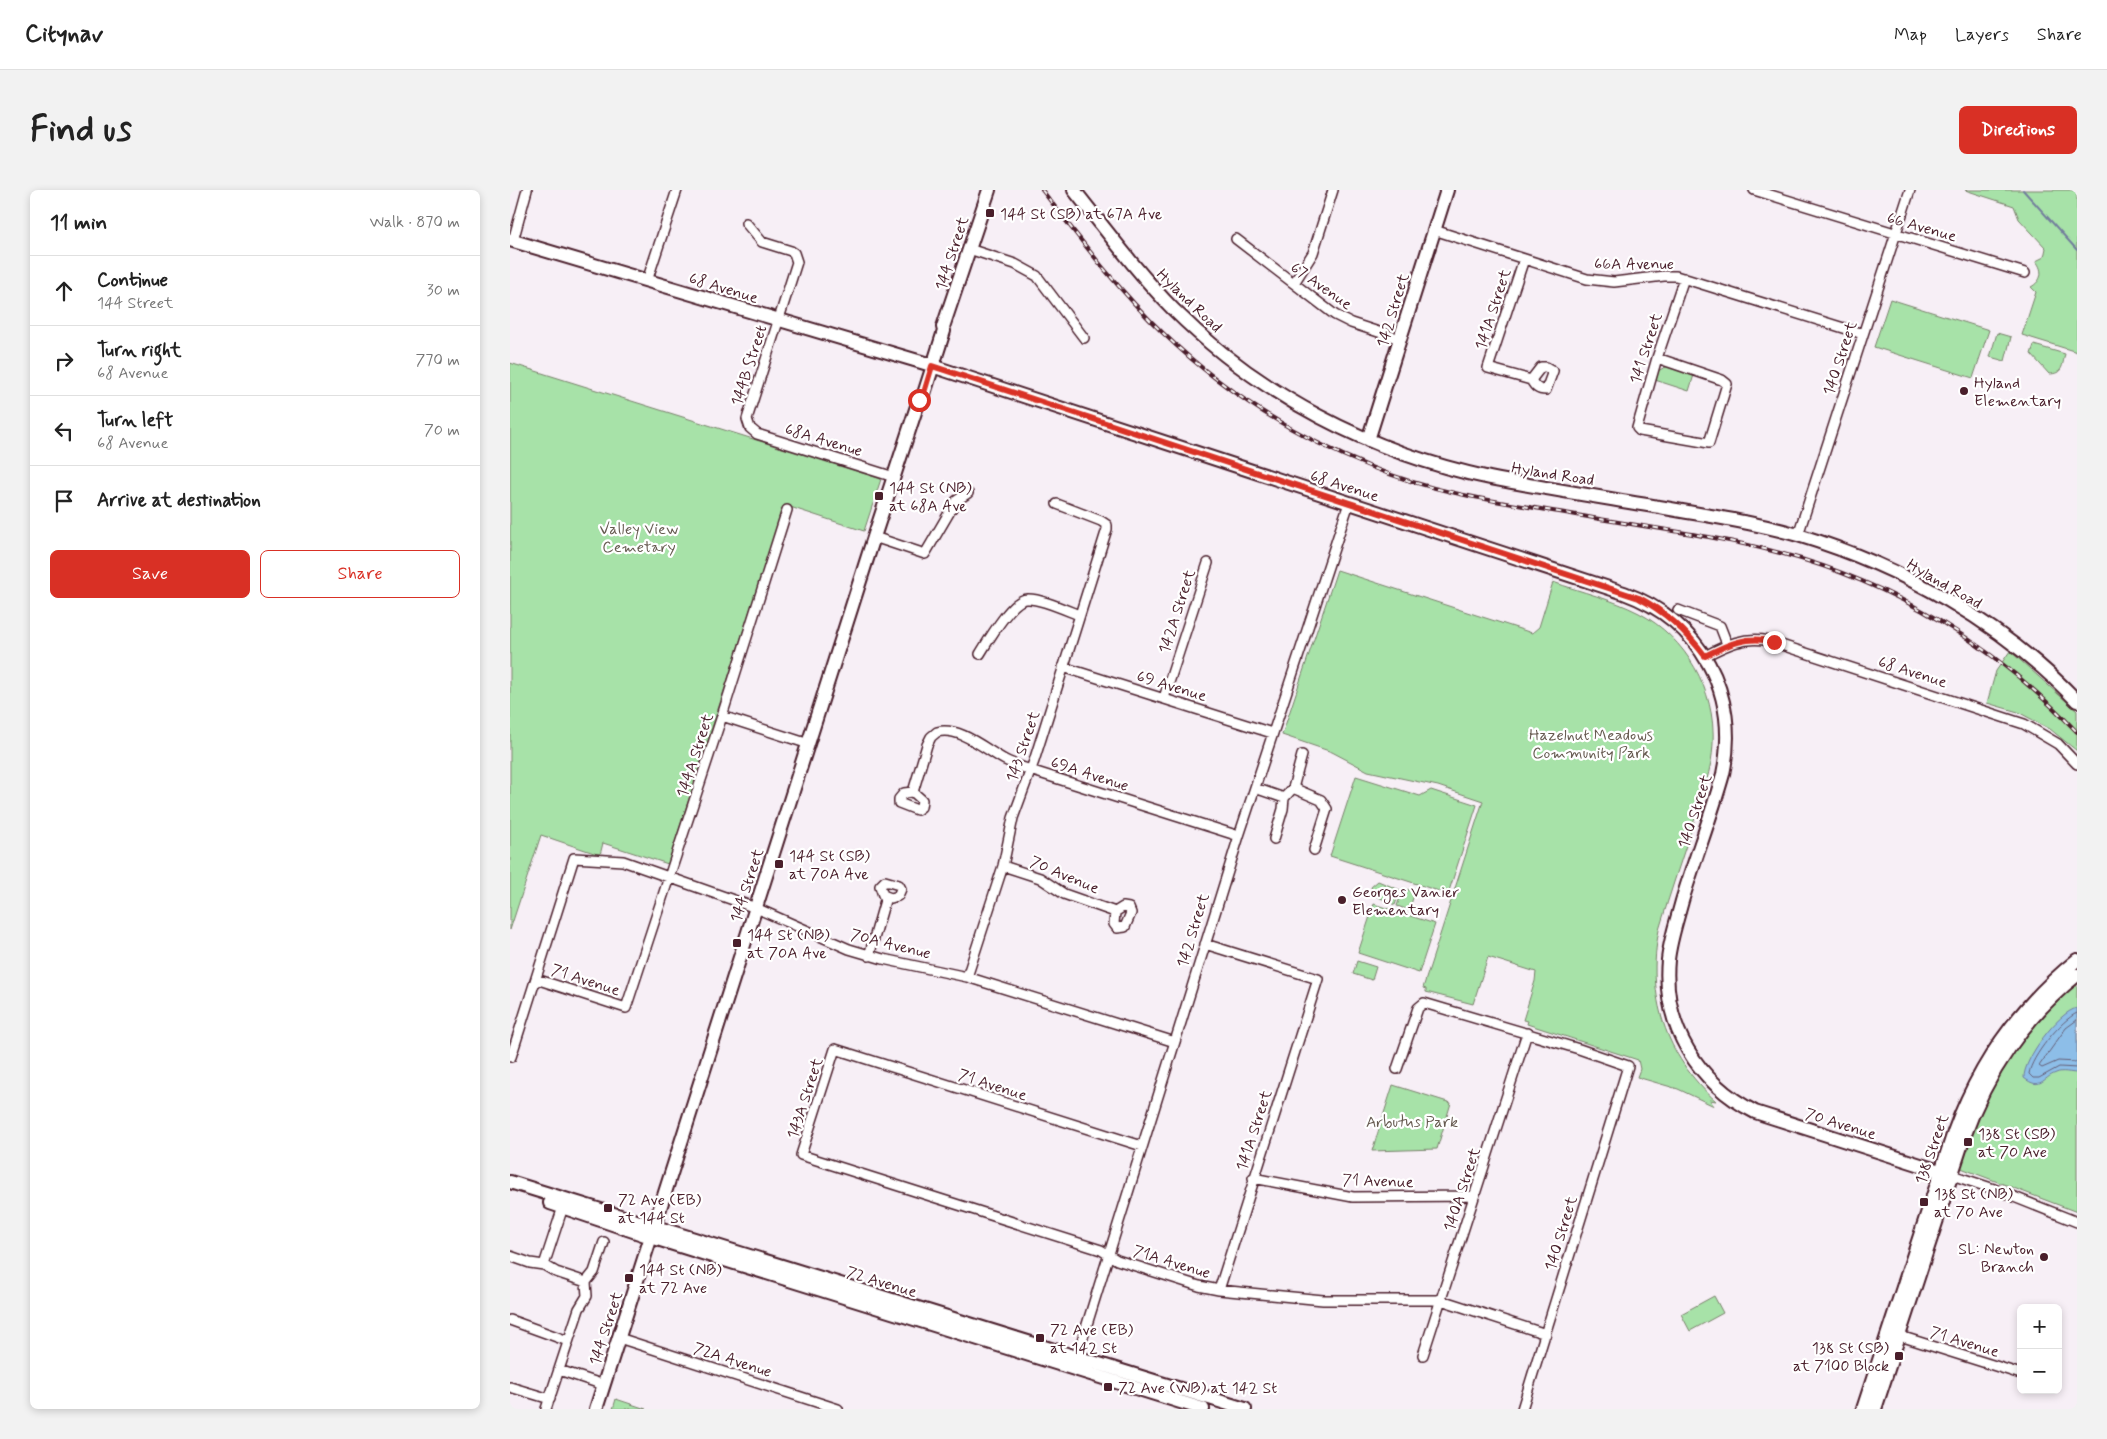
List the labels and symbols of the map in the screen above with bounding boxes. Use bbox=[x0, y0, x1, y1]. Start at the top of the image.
place label: 144 St (SB) at 67A Ave bbox=[1000, 204, 1163, 225]
marker: 144 St (SB) at 67A Ave bbox=[984, 207, 996, 219]
street label: 66 Avenue bbox=[1884, 207, 1959, 247]
street label: 144 Street bbox=[931, 213, 974, 293]
street label: 66A Avenue bbox=[1594, 254, 1674, 275]
street label: 67 Avenue bbox=[1286, 257, 1356, 315]
street label: Hyland Road bbox=[1152, 265, 1226, 338]
street label: 141A Street bbox=[1471, 266, 1517, 353]
street label: 68 Avenue bbox=[686, 268, 761, 309]
street label: 142 Street bbox=[1372, 270, 1415, 350]
street label: 141 Street bbox=[1625, 310, 1668, 387]
street label: 140 Street bbox=[1819, 318, 1862, 398]
street label: 144B Street bbox=[726, 322, 772, 409]
place label: Hyland Elementary bbox=[1974, 373, 2061, 412]
marker: Hyland Elementary bbox=[1958, 385, 1970, 397]
route start bbox=[908, 389, 931, 412]
street label: 68A Avenue bbox=[782, 419, 865, 462]
street label: Hyland Road bbox=[1510, 458, 1596, 491]
street label: 68 Avenue bbox=[1307, 465, 1382, 507]
place label: 144 St (NB) at 68A Ave bbox=[889, 478, 972, 517]
marker: 144 St (NB) at 68A Ave bbox=[873, 490, 885, 502]
park label: Valley View Cemetary bbox=[600, 519, 679, 558]
street label: Hyland Road bbox=[1903, 554, 1986, 614]
street label: 142A Street bbox=[1154, 566, 1201, 656]
route end bbox=[1763, 631, 1786, 654]
street label: 68 Avenue bbox=[1875, 651, 1950, 693]
street label: 69 Avenue bbox=[1134, 666, 1209, 707]
street label: 143 Street bbox=[1002, 708, 1046, 785]
street label: 144A Street bbox=[672, 710, 719, 800]
park label: Hazelnut Meadows Community Park bbox=[1529, 725, 1653, 764]
street label: 69A Avenue bbox=[1048, 752, 1131, 797]
street label: 140 Street bbox=[1674, 771, 1717, 851]
street label: 144 Street bbox=[726, 845, 769, 925]
place label: 144 St (SB) at 70A Ave bbox=[789, 846, 870, 885]
street label: 70 Avenue bbox=[1027, 851, 1102, 899]
marker: 144 St (SB) at 70A Ave bbox=[773, 858, 785, 870]
place label: Georges Vanier Elementary bbox=[1352, 882, 1460, 921]
street label: 142 Street bbox=[1172, 890, 1215, 970]
marker: Georges Vanier Elementary bbox=[1336, 894, 1348, 906]
street label: 70A Avenue bbox=[848, 924, 933, 965]
place label: 144 St (NB) at 70A Ave bbox=[747, 925, 830, 964]
marker: 144 St (NB) at 70A Ave bbox=[731, 937, 743, 949]
street label: 71 Avenue bbox=[549, 959, 623, 1001]
street label: 143A Street bbox=[782, 1055, 829, 1142]
street label: 71 Avenue bbox=[956, 1064, 1030, 1106]
street label: 141A Street bbox=[1232, 1087, 1278, 1174]
street label: 70 Avenue bbox=[1802, 1104, 1879, 1145]
street label: 138 Street bbox=[1911, 1111, 1954, 1187]
park label: Arbutus Park bbox=[1366, 1112, 1458, 1133]
place label: 138 St (SB) at 70 Ave bbox=[1978, 1124, 2056, 1163]
marker: 138 St (SB) at 70 Ave bbox=[1962, 1136, 1974, 1148]
street label: 140A Street bbox=[1439, 1144, 1486, 1234]
street label: 71 Avenue bbox=[1342, 1170, 1414, 1193]
place label: 138 St (NB) at 70 Ave bbox=[1934, 1184, 2013, 1223]
place label: 72 Ave (EB) at 144 St bbox=[618, 1190, 702, 1229]
street label: 140 Street bbox=[1540, 1193, 1583, 1273]
marker: 138 St (NB) at 70 Ave bbox=[1918, 1196, 1930, 1208]
marker: 72 Ave (EB) at 144 St bbox=[602, 1202, 614, 1214]
place label: SL: Newton Branch bbox=[1958, 1239, 2034, 1278]
street label: 71A Avenue bbox=[1130, 1241, 1213, 1284]
marker: SL: Newton Branch bbox=[2038, 1251, 2050, 1263]
place label: 144 St (NB) at 72 Ave bbox=[639, 1260, 722, 1299]
street label: 72 Avenue bbox=[844, 1262, 919, 1303]
marker: 144 St (NB) at 72 Ave bbox=[623, 1272, 635, 1284]
street label: 144 Street bbox=[585, 1288, 628, 1368]
place label: 72 Ave (EB) at 142 St bbox=[1050, 1320, 1134, 1359]
street label: 71 Avenue bbox=[1928, 1322, 2002, 1363]
marker: 72 Ave (EB) at 142 St bbox=[1034, 1332, 1046, 1344]
street label: 72A Avenue bbox=[691, 1338, 774, 1383]
place label: 138 St (SB) at 7100 Block bbox=[1793, 1338, 1889, 1377]
marker: 138 St (SB) at 7100 Block bbox=[1893, 1350, 1905, 1362]
place label: 72 Ave (WB) at 142 St bbox=[1118, 1378, 1277, 1399]
marker: 72 Ave (WB) at 142 St bbox=[1102, 1381, 1114, 1393]

